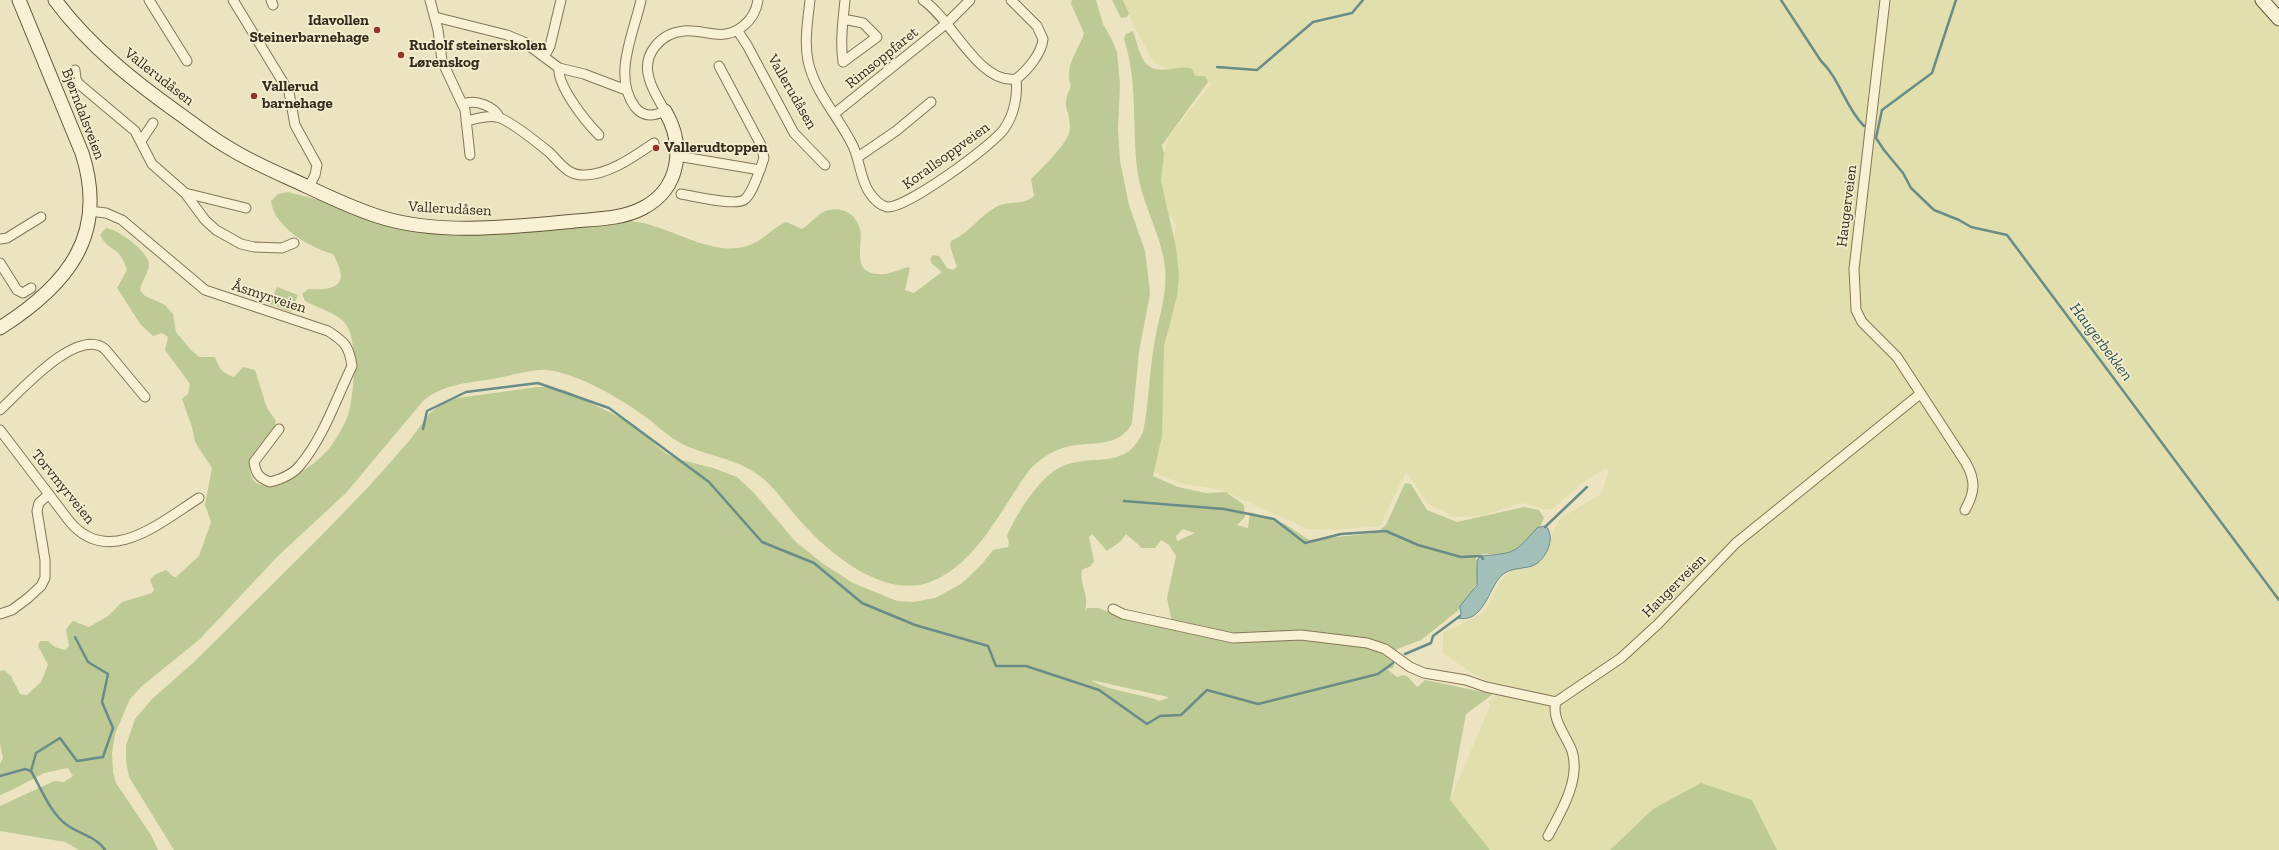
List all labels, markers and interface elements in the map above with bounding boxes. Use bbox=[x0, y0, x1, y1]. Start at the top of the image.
place label: Idavollen Steinerbarnehage bbox=[250, 12, 369, 47]
street label: Rimsoppfaret bbox=[842, 23, 922, 93]
marker: Idavollen Steinerbarnehage bbox=[372, 25, 382, 35]
place label: Rudolf steinerskolen Lørenskog bbox=[409, 37, 547, 72]
street label: Vallerudåsen bbox=[121, 44, 197, 110]
marker: Rudolf steinerskolen Lørenskog bbox=[396, 50, 406, 60]
street label: Vallerudåsen bbox=[763, 51, 821, 133]
street label: Bjørndalsveien bbox=[57, 66, 109, 162]
place label: Vallerud barnehage bbox=[262, 78, 333, 113]
marker: Vallerud barnehage bbox=[249, 91, 259, 101]
street label: Korallsoppveien bbox=[899, 118, 993, 194]
place label: Vallerudtoppen bbox=[664, 139, 768, 157]
marker: Vallerudtoppen bbox=[651, 143, 661, 153]
street label: Haugerveien bbox=[1833, 164, 1861, 248]
street label: Vallerudåsen bbox=[408, 198, 492, 220]
street label: Åsmyrveien bbox=[230, 277, 308, 317]
water label: Haugerbekken bbox=[2065, 299, 2137, 385]
street label: Torvmyrveien bbox=[27, 446, 99, 528]
street label: Haugerveien bbox=[1638, 550, 1710, 622]

